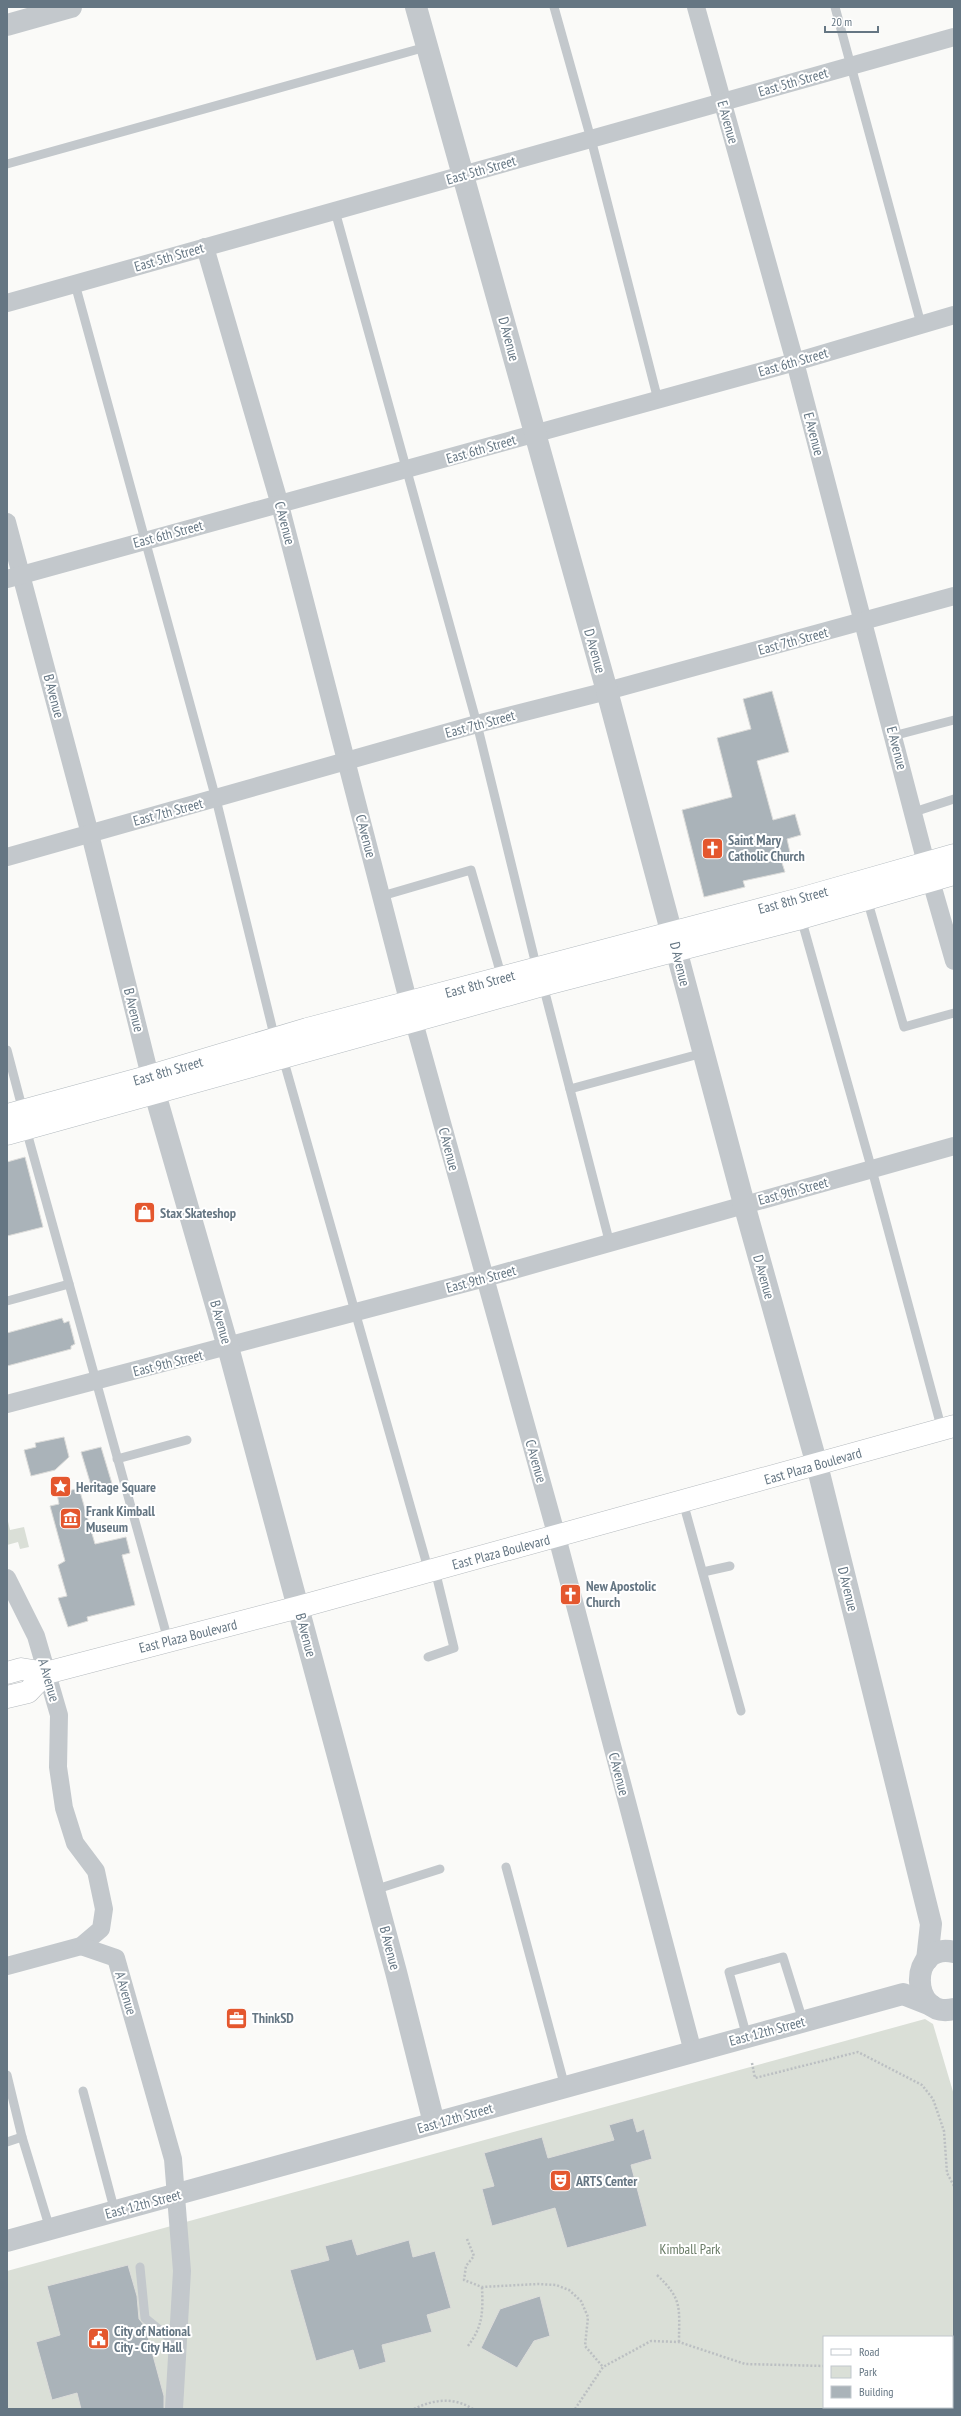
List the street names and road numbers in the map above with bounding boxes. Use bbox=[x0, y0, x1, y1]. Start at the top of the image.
street label: East 5th Street bbox=[756, 63, 830, 100]
street label: E Avenue bbox=[713, 98, 743, 146]
street label: East 5th Street bbox=[444, 151, 518, 188]
street label: East 5th Street bbox=[132, 238, 206, 275]
street label: D Avenue bbox=[494, 315, 524, 363]
street label: East 6th Street bbox=[756, 343, 830, 380]
street label: E Avenue bbox=[800, 410, 828, 458]
street label: East 6th Street bbox=[444, 430, 518, 467]
street label: C Avenue bbox=[271, 499, 299, 547]
street label: East 6th Street bbox=[131, 516, 205, 552]
street label: East 7th Street bbox=[756, 623, 830, 659]
street label: D Avenue bbox=[580, 627, 610, 675]
street label: B Avenue bbox=[40, 672, 69, 720]
street label: East 7th Street bbox=[443, 706, 517, 742]
street label: E Avenue bbox=[883, 724, 911, 772]
street label: East 7th Street bbox=[131, 794, 205, 830]
street label: C Avenue bbox=[352, 812, 380, 860]
street label: East 8th Street bbox=[756, 882, 830, 918]
street label: D Avenue bbox=[666, 940, 694, 988]
street label: East 8th Street bbox=[443, 966, 517, 1002]
street label: B Avenue bbox=[120, 986, 148, 1034]
street label: East 8th Street bbox=[131, 1052, 205, 1089]
street label: C Avenue bbox=[435, 1125, 463, 1173]
street label: East 9th Street bbox=[756, 1173, 830, 1209]
street label: D Avenue bbox=[749, 1253, 779, 1301]
street label: East 9th Street bbox=[444, 1261, 518, 1297]
street label: B Avenue bbox=[206, 1298, 236, 1346]
street label: East 9th Street bbox=[131, 1346, 205, 1380]
street label: C Avenue bbox=[521, 1437, 551, 1485]
street label: East Plaza Boulevard bbox=[762, 1444, 864, 1488]
street label: East Plaza Boulevard bbox=[450, 1530, 552, 1574]
street label: D Avenue bbox=[834, 1565, 862, 1613]
street label: B Avenue bbox=[292, 1611, 321, 1659]
street label: East Plaza Boulevard bbox=[137, 1615, 239, 1657]
street label: A Avenue bbox=[34, 1656, 64, 1704]
street label: C Avenue bbox=[605, 1750, 633, 1798]
street label: B Avenue bbox=[376, 1924, 405, 1972]
street label: A Avenue bbox=[111, 1969, 141, 2017]
street label: East 12th Street bbox=[727, 2012, 807, 2050]
street label: East 12th Street bbox=[415, 2099, 495, 2137]
street label: East 12th Street bbox=[103, 2185, 183, 2223]

